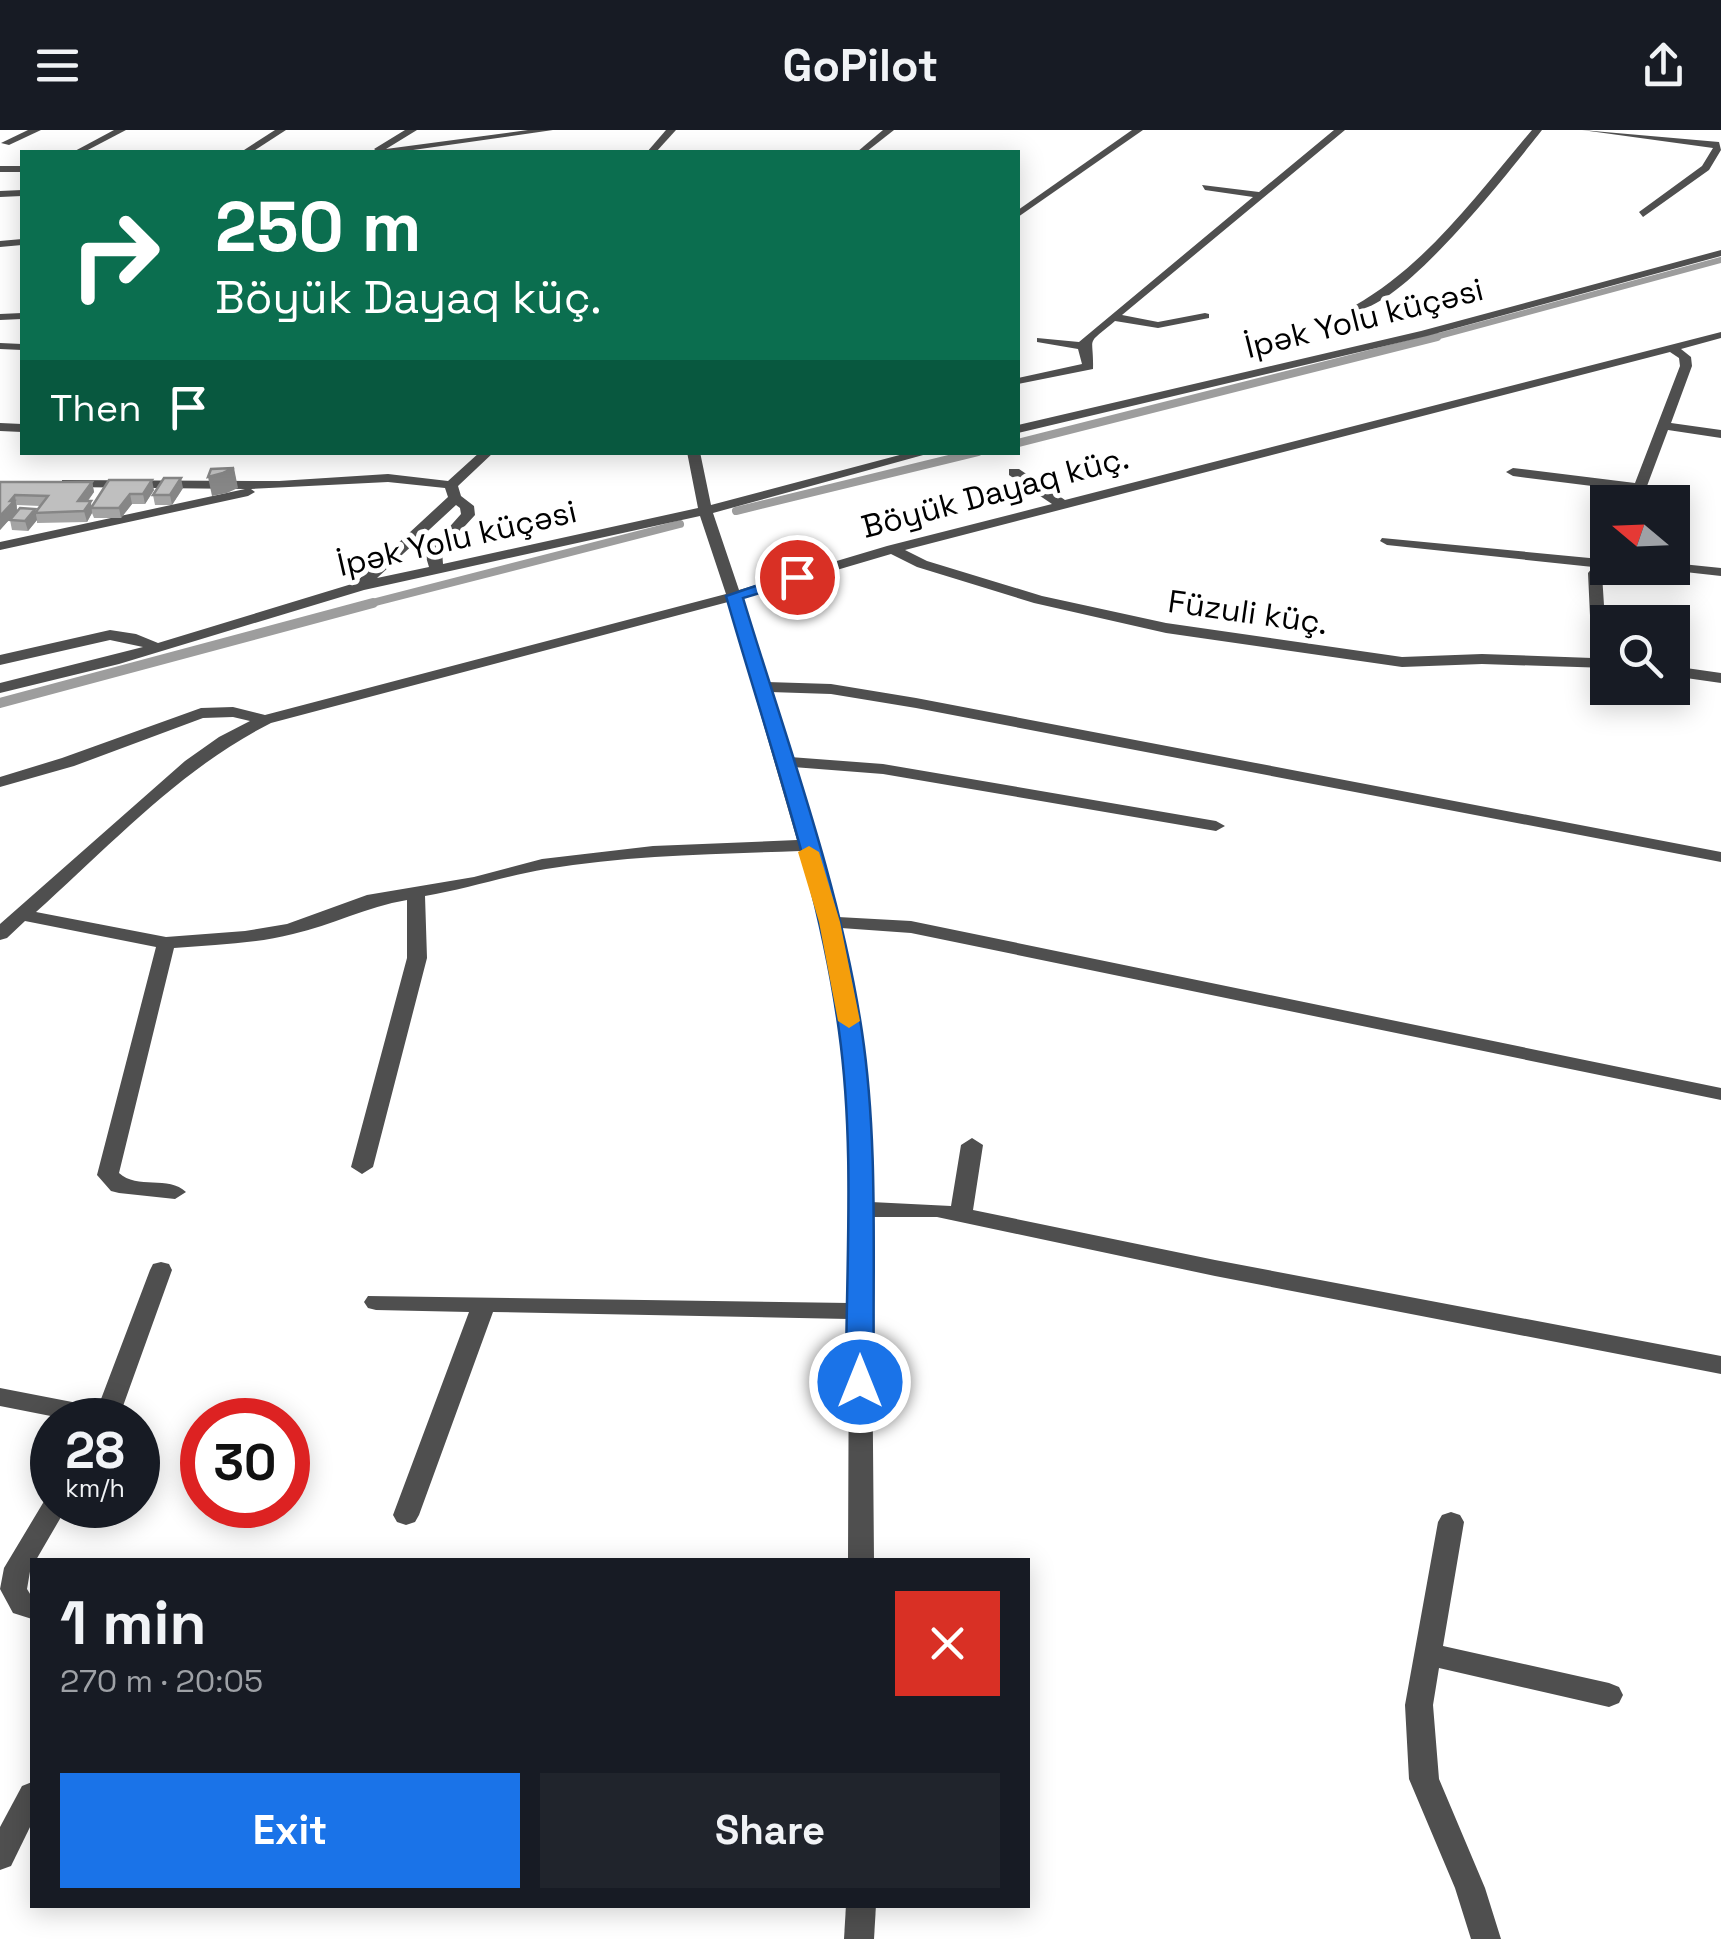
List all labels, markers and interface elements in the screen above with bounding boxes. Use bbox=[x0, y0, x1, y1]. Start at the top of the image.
text: GoPilot bbox=[783, 37, 938, 94]
icon: menu bbox=[30, 38, 85, 93]
icon: share bbox=[1636, 38, 1691, 93]
text: 250 m bbox=[215, 182, 422, 271]
icon: right bbox=[50, 190, 180, 320]
text: Böyük Dayaq küç. bbox=[215, 269, 602, 326]
street label: İpək Yolu küçəsi bbox=[1241, 269, 1487, 367]
icon: arrive bbox=[161, 380, 216, 435]
text: Then bbox=[50, 384, 141, 432]
street label: Böyük Dayaq küç. bbox=[857, 437, 1133, 547]
north arrow bbox=[1590, 485, 1690, 585]
map controls bbox=[1590, 485, 1690, 705]
street label: İpək Yolu küçəsi bbox=[334, 491, 580, 585]
pin bbox=[755, 535, 840, 620]
icon: arrive bbox=[770, 550, 825, 605]
street label: Füzuli küç. bbox=[1166, 581, 1330, 643]
button: search bbox=[1590, 605, 1690, 705]
position arrow bbox=[808, 1330, 912, 1434]
speed limit sign: 30 bbox=[180, 1398, 310, 1528]
text: 28 bbox=[65, 1419, 125, 1483]
text: km/h bbox=[65, 1472, 125, 1504]
text: 1 min bbox=[60, 1585, 207, 1662]
button: close bbox=[895, 1591, 1000, 1696]
text: 270 m · 20:05 bbox=[60, 1661, 263, 1701]
button: Exit bbox=[60, 1773, 520, 1888]
button: Share bbox=[540, 1773, 1000, 1888]

